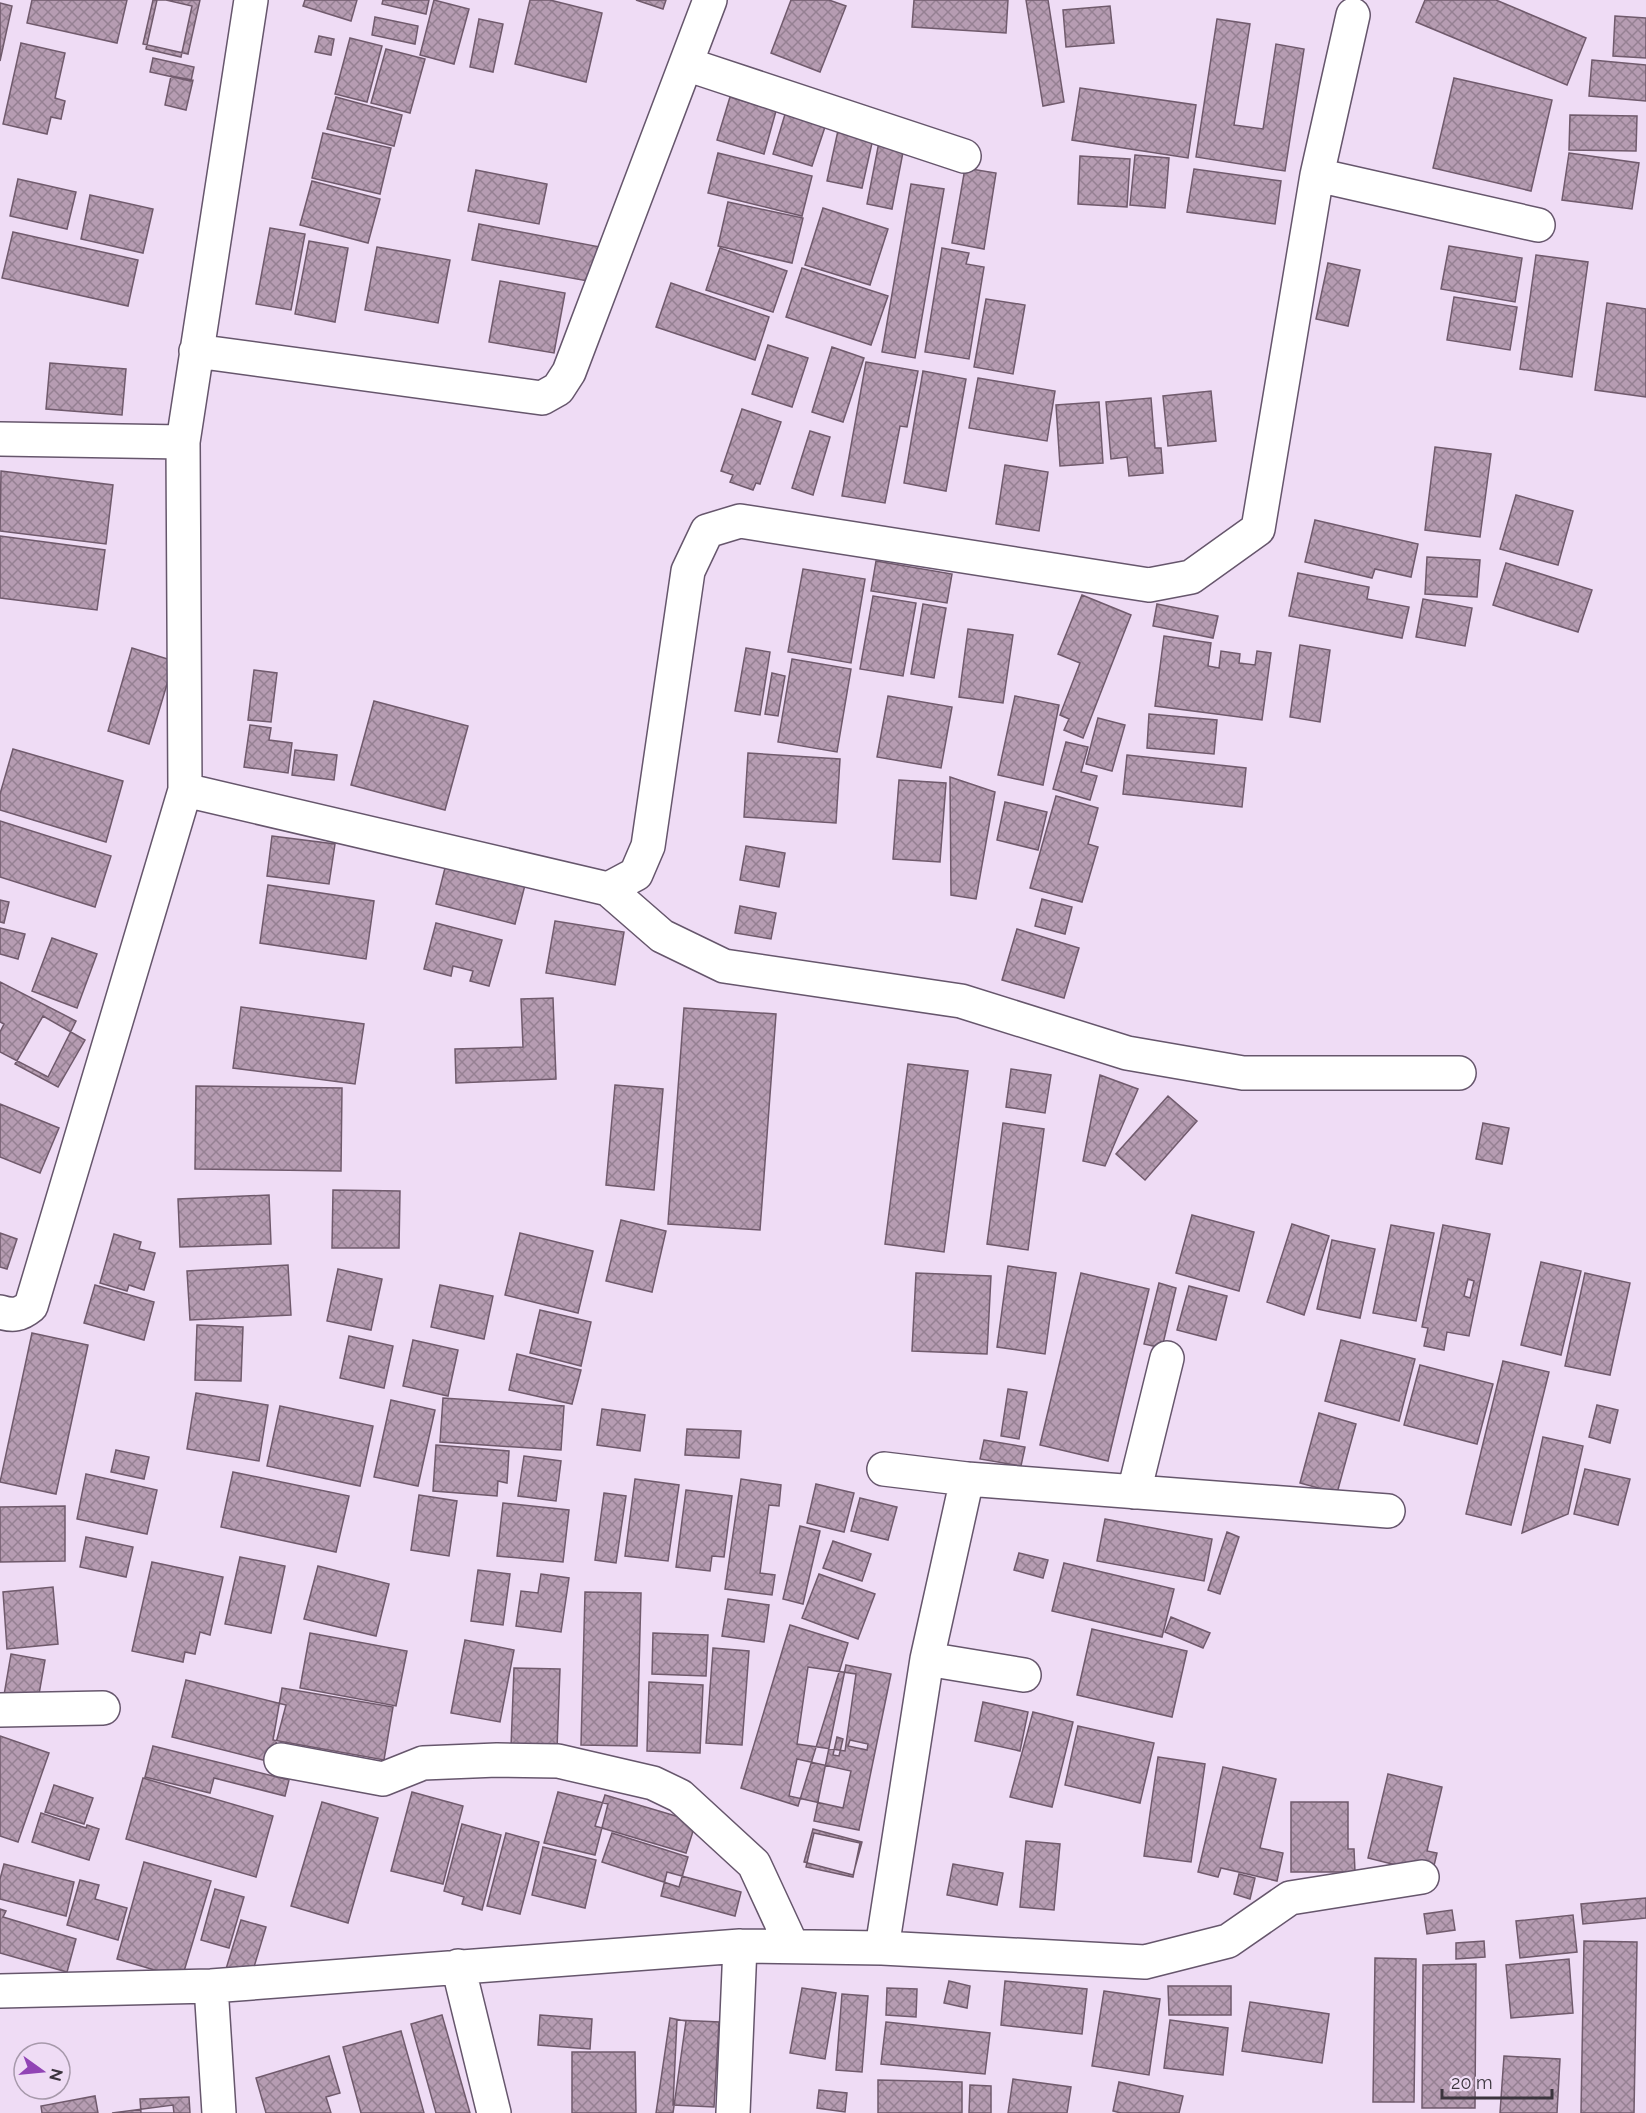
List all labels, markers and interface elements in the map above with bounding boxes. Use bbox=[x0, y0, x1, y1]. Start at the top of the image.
north arrow bbox=[12, 2041, 72, 2101]
scale bar bbox=[1442, 2062, 1552, 2100]
text: N bbox=[45, 2066, 67, 2083]
text: 20 m bbox=[1451, 2072, 1493, 2093]

